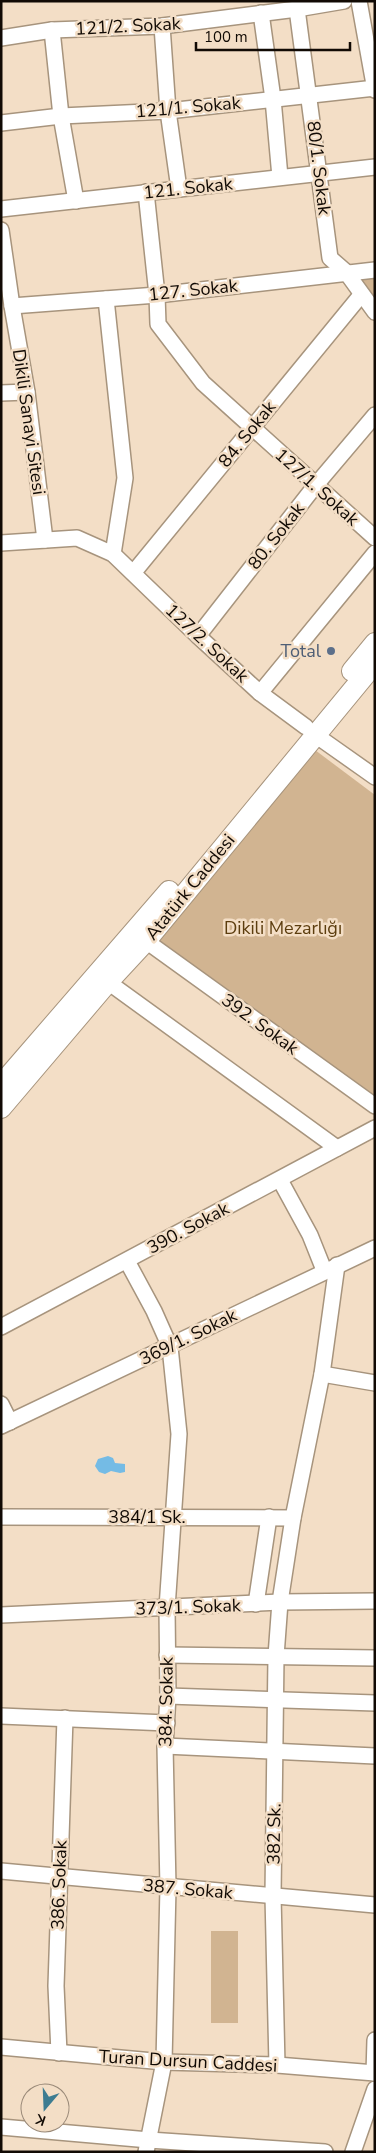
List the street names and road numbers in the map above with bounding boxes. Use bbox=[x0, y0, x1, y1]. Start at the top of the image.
street label: 121/2. Sokak bbox=[75, 11, 182, 41]
street label: 121/1. Sokak bbox=[134, 90, 243, 124]
street label: 80/1. Sokak bbox=[301, 120, 337, 217]
street label: 121. Sokak bbox=[142, 171, 235, 205]
street label: 127. Sokak bbox=[147, 273, 240, 307]
street label: Dikili Sanayi Sitesi bbox=[7, 348, 51, 496]
street label: 84. Sokak bbox=[213, 395, 282, 472]
street label: 127/1. Sokak bbox=[270, 443, 365, 532]
street label: 80. Sokak bbox=[242, 497, 310, 574]
street label: 127/2. Sokak bbox=[160, 598, 255, 688]
street label: Atatürk Caddesi bbox=[140, 829, 240, 945]
street label: 392. Sokak bbox=[217, 988, 304, 1061]
street label: 390. Sokak bbox=[143, 1196, 234, 1260]
street label: 369/1. Sokak bbox=[135, 1303, 242, 1371]
street label: 384/1 Sk. bbox=[108, 1505, 186, 1529]
street label: 373/1. Sokak bbox=[135, 1593, 242, 1621]
street label: 384. Sokak bbox=[153, 1656, 179, 1747]
street label: 382 Sk. bbox=[261, 1803, 287, 1865]
street label: 386. Sokak bbox=[45, 1839, 73, 1930]
street label: 387. Sokak bbox=[142, 1873, 235, 1905]
street label: Turan Dursun Caddesi bbox=[98, 2044, 278, 2078]

